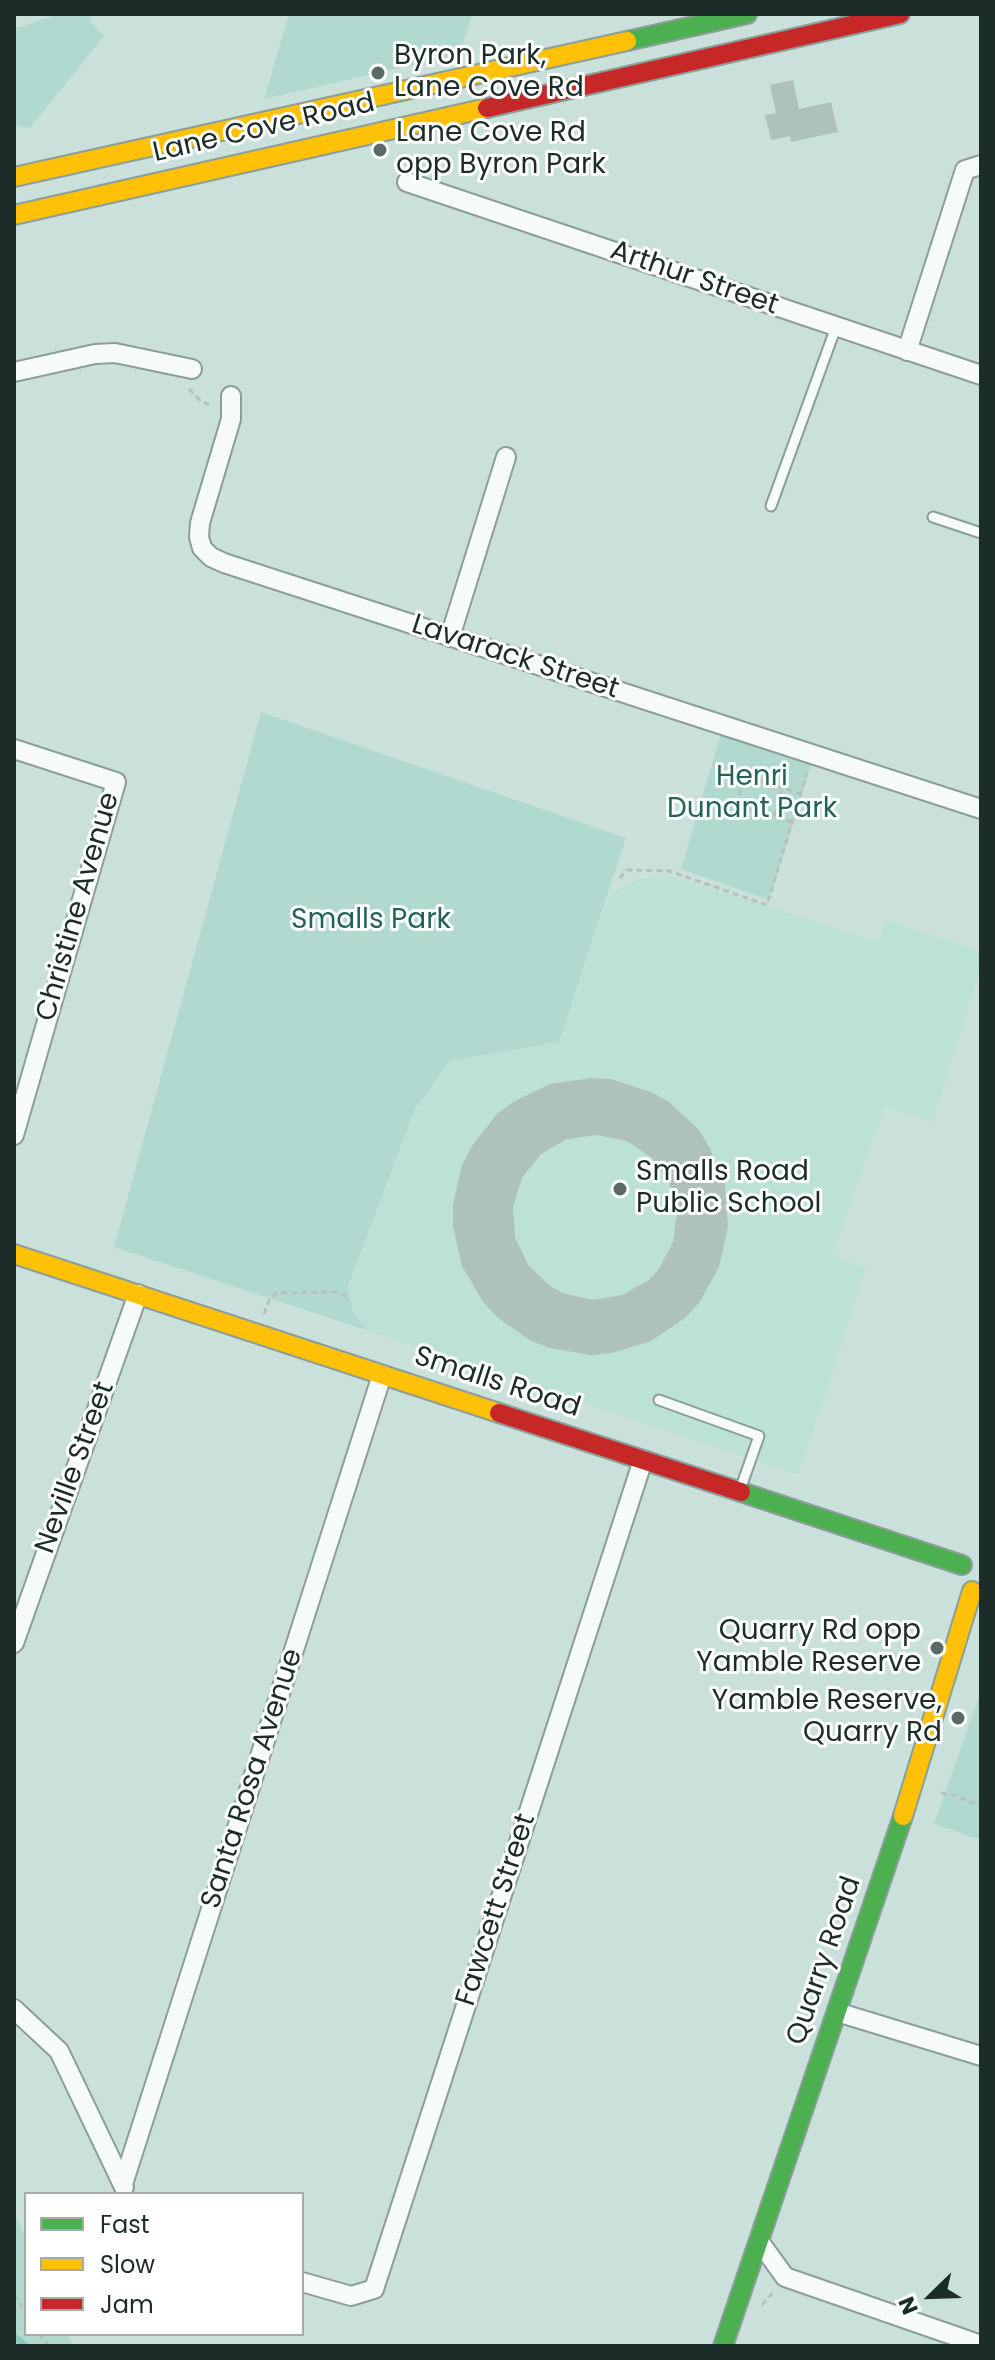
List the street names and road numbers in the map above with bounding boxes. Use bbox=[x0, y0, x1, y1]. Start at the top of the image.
street label: Lane Cove Road bbox=[150, 87, 378, 171]
street label: Arthur Street bbox=[606, 235, 782, 323]
street label: Lavarack Street bbox=[407, 609, 623, 707]
street label: Christine Avenue bbox=[30, 789, 128, 1025]
street label: Smalls Road bbox=[410, 1340, 584, 1426]
street label: Neville Street bbox=[29, 1378, 123, 1558]
street label: Santa Rosa Avenue bbox=[195, 1645, 311, 1913]
street label: Fawcett Street bbox=[450, 1810, 544, 2010]
street label: Quarry Road bbox=[780, 1872, 870, 2050]

